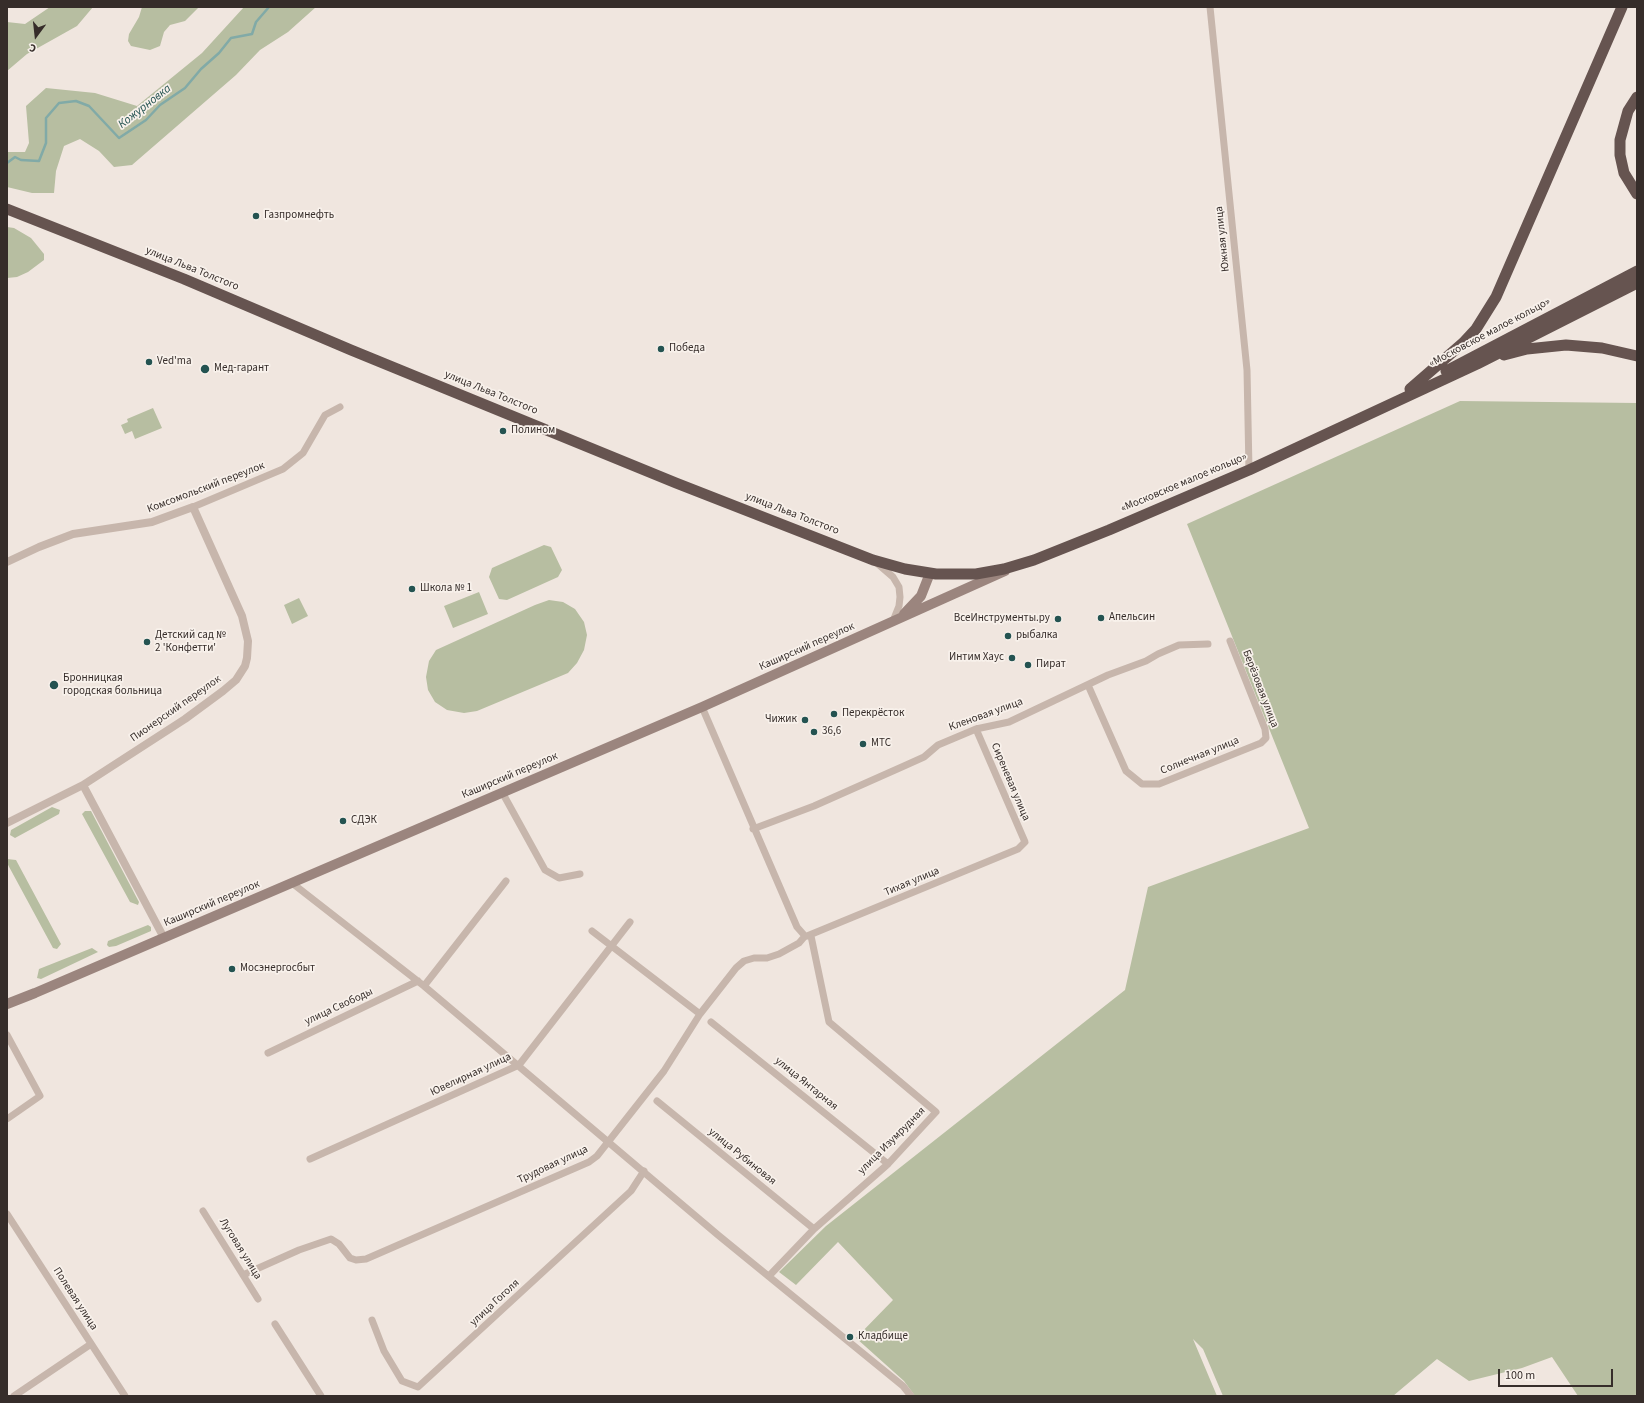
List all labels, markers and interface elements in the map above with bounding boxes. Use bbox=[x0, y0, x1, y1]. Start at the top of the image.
north arrow bbox=[16, 16, 56, 56]
text: С bbox=[28, 40, 38, 56]
water label: Кожурновка bbox=[116, 82, 174, 132]
street label: Южная улица bbox=[1213, 206, 1233, 272]
place label: Газпромнефть bbox=[264, 209, 334, 223]
marker: Газпромнефть bbox=[251, 211, 261, 221]
street label: улица Льва Толстого bbox=[143, 244, 241, 294]
street label: «Московское малое кольцо» bbox=[1427, 295, 1553, 371]
place label: Победа bbox=[669, 342, 705, 356]
marker: Победа bbox=[656, 344, 666, 354]
place label: Ved'ma bbox=[157, 355, 191, 369]
marker: Ved'ma bbox=[144, 357, 154, 367]
place label: Мед-гарант bbox=[214, 362, 269, 376]
marker: Мед-гарант bbox=[199, 363, 211, 375]
street label: улица Льва Толстого bbox=[442, 368, 540, 418]
place label: Полином bbox=[511, 424, 555, 438]
marker: Полином bbox=[498, 426, 508, 436]
street label: «Московское малое кольцо» bbox=[1119, 450, 1249, 516]
street label: Комсомольский переулок bbox=[145, 459, 267, 517]
street label: улица Льва Толстого bbox=[743, 490, 841, 538]
place label: Школа № 1 bbox=[420, 582, 472, 596]
marker: Школа № 1 bbox=[407, 584, 417, 594]
place label: Апельсин bbox=[1109, 611, 1155, 625]
place label: ВсеИнструменты.ру bbox=[954, 612, 1050, 626]
marker: Апельсин bbox=[1096, 613, 1106, 623]
marker: ВсеИнструменты.ру bbox=[1053, 614, 1063, 624]
street label: Каширский переулок bbox=[757, 620, 857, 674]
place label: Детский сад № 2 'Конфетти' bbox=[155, 629, 226, 655]
place label: рыбалка bbox=[1016, 629, 1058, 643]
marker: рыбалка bbox=[1003, 631, 1013, 641]
marker: Детский сад № 2 'Конфетти' bbox=[142, 637, 152, 647]
street label: Берёзовая улица bbox=[1239, 648, 1281, 730]
place label: Интим Хаус bbox=[949, 651, 1004, 665]
marker: Интим Хаус bbox=[1007, 653, 1017, 663]
place label: Пират bbox=[1036, 658, 1066, 672]
marker: Пират bbox=[1023, 660, 1033, 670]
place label: Бронницкая городская больница bbox=[63, 672, 162, 698]
street label: Пионерский переулок bbox=[128, 673, 224, 745]
marker: Бронницкая городская больница bbox=[48, 679, 60, 691]
street label: Кленовая улица bbox=[947, 695, 1025, 735]
place label: Перекрёсток bbox=[842, 707, 904, 721]
marker: Перекрёсток bbox=[829, 709, 839, 719]
place label: Чижик bbox=[765, 713, 797, 727]
marker: Чижик bbox=[800, 715, 810, 725]
place label: 36,6 bbox=[822, 725, 841, 739]
marker: 36,6 bbox=[809, 727, 819, 737]
street label: Солнечная улица bbox=[1159, 734, 1241, 778]
place label: МТС bbox=[871, 737, 891, 751]
marker: МТС bbox=[858, 739, 868, 749]
street label: Сиреневая улица bbox=[988, 741, 1032, 823]
street label: Каширский переулок bbox=[460, 750, 560, 802]
place label: СДЭК bbox=[351, 814, 377, 828]
marker: СДЭК bbox=[338, 816, 348, 826]
street label: Тихая улица bbox=[882, 864, 942, 900]
street label: Каширский переулок bbox=[162, 878, 262, 930]
place label: Мосэнергосбыт bbox=[240, 962, 315, 976]
marker: Мосэнергосбыт bbox=[227, 964, 237, 974]
street label: улица Свободы bbox=[303, 985, 375, 1029]
street label: Ювелирная улица bbox=[429, 1051, 513, 1099]
street label: улица Янтарная bbox=[772, 1054, 840, 1114]
street label: улица Изумрудная bbox=[856, 1105, 928, 1177]
street label: улица Рубиновая bbox=[705, 1126, 779, 1188]
street label: Трудовая улица bbox=[516, 1143, 590, 1187]
street label: Луговая улица bbox=[216, 1216, 264, 1282]
street label: Полевая улица bbox=[50, 1265, 100, 1333]
street label: улица Гоголя bbox=[468, 1277, 522, 1329]
place label: Кладбище bbox=[858, 1330, 908, 1344]
marker: Кладбище bbox=[845, 1332, 855, 1342]
scale bar bbox=[1500, 1361, 1615, 1387]
text: 100 m bbox=[1505, 1367, 1535, 1384]

